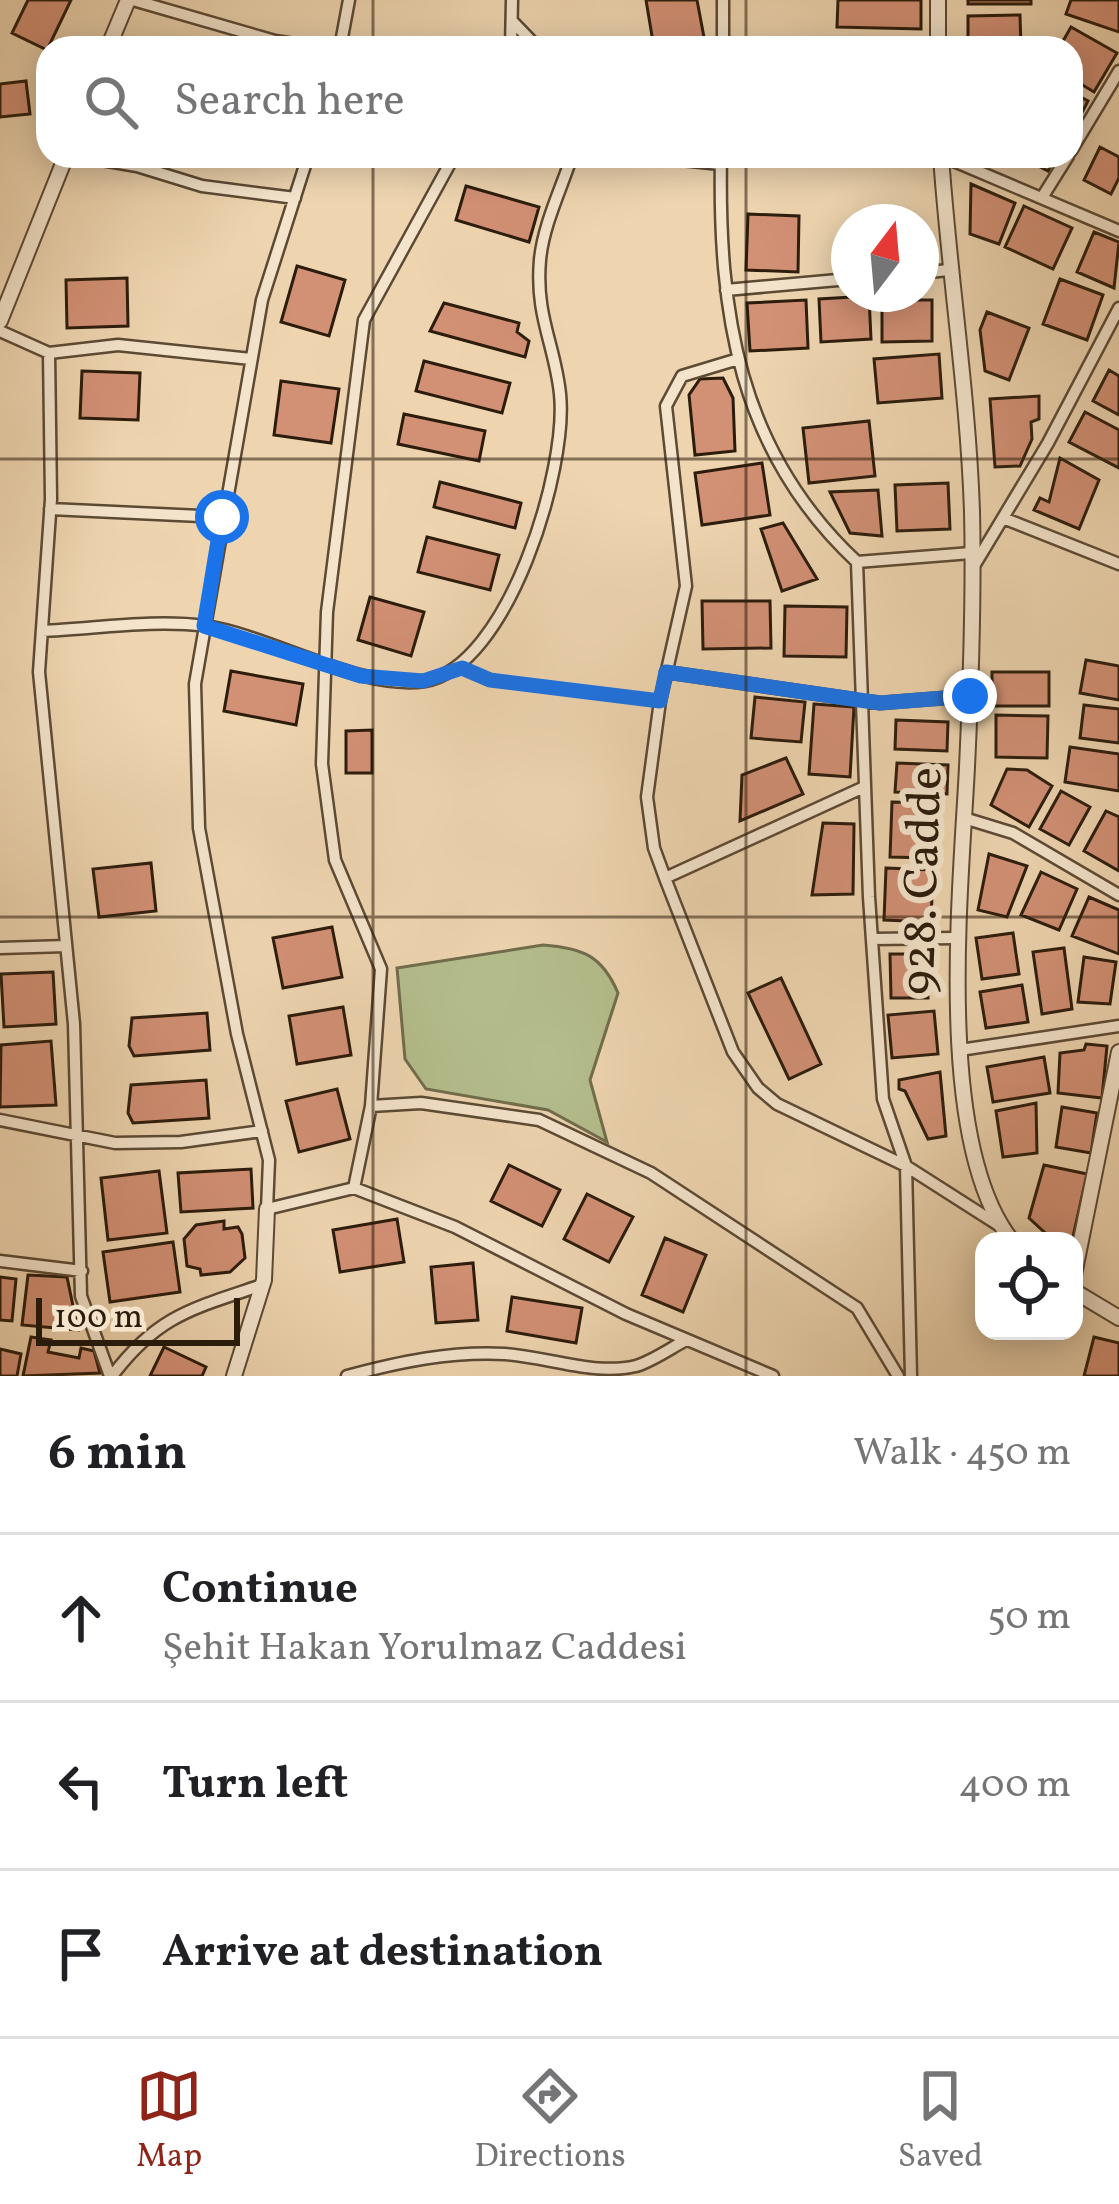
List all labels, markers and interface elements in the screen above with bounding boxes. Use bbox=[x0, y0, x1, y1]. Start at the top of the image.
search box bbox=[36, 36, 1083, 168]
icon: search bbox=[78, 69, 144, 135]
text: Search here bbox=[174, 71, 405, 134]
north arrow bbox=[831, 204, 939, 312]
route start bbox=[195, 490, 249, 544]
route end bbox=[943, 669, 997, 723]
street label: 928. Cadde bbox=[887, 766, 961, 996]
map controls bbox=[975, 1232, 1083, 1340]
button: locate bbox=[975, 1232, 1083, 1340]
scale bar bbox=[36, 1292, 240, 1345]
text: 100 m bbox=[54, 1296, 143, 1342]
text: 6 min bbox=[48, 1419, 187, 1490]
text: Walk · 450 m bbox=[853, 1427, 1071, 1481]
text: Continue bbox=[162, 1559, 358, 1622]
icon: ahead bbox=[48, 1585, 114, 1651]
text: 50 m bbox=[987, 1591, 1071, 1645]
text: Şehit Hakan Yorulmaz Caddesi bbox=[162, 1622, 687, 1676]
icon: left bbox=[48, 1753, 114, 1819]
text: Turn left bbox=[162, 1754, 348, 1817]
text: 400 m bbox=[959, 1759, 1071, 1813]
icon: arrive bbox=[48, 1921, 114, 1987]
text: Arrive at destination bbox=[162, 1922, 603, 1985]
tab: Map bbox=[136, 2063, 202, 2181]
tab: Directions bbox=[474, 2063, 626, 2181]
tab: Saved bbox=[898, 2063, 983, 2181]

